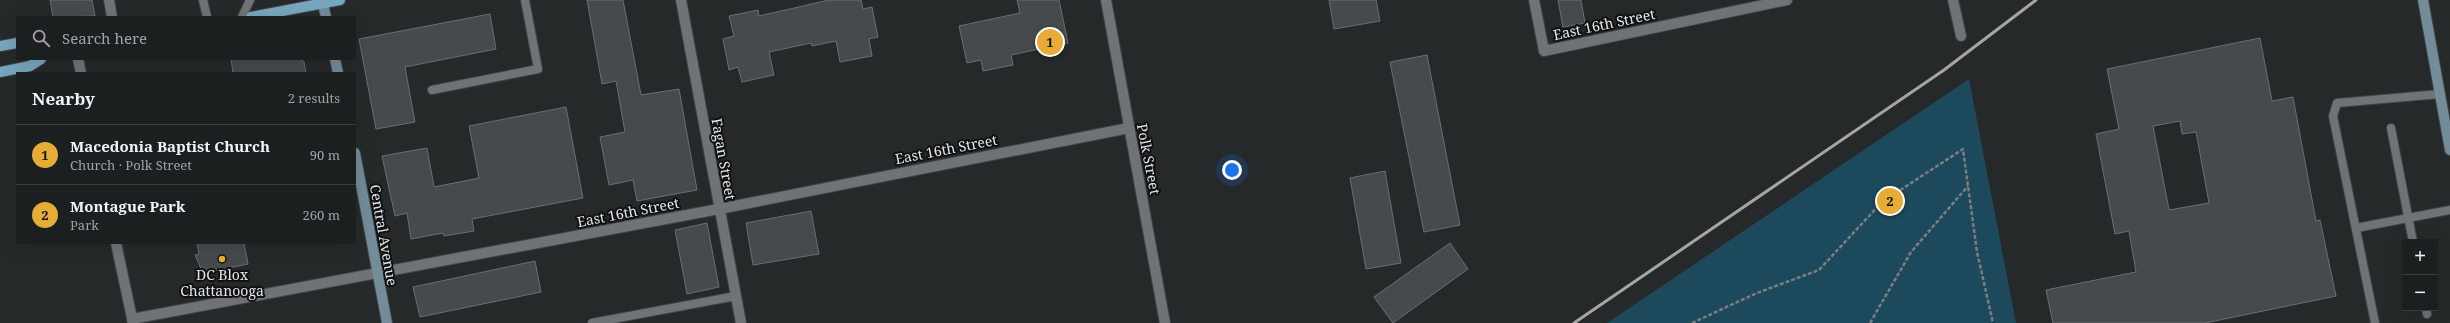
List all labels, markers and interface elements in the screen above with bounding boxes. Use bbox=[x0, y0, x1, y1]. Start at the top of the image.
street label: East 16th Street bbox=[1551, 4, 1657, 44]
search box bbox=[16, 16, 356, 60]
icon: search bbox=[30, 27, 52, 49]
pin: 1 bbox=[1037, 27, 1063, 57]
text: Search here bbox=[62, 28, 147, 48]
text: Nearby bbox=[32, 87, 95, 110]
text: 2 results bbox=[288, 89, 340, 107]
street label: Fagan Street bbox=[707, 117, 741, 201]
street label: Polk Street bbox=[1133, 122, 1165, 196]
street label: East 16th Street bbox=[893, 130, 999, 168]
text: Macedonia Baptist Church bbox=[70, 136, 270, 156]
text: 1 bbox=[41, 146, 49, 164]
text: 90 m bbox=[310, 146, 340, 164]
text: Church · Polk Street bbox=[70, 156, 192, 174]
your location bbox=[1222, 160, 1242, 180]
street label: Central Avenue bbox=[366, 183, 402, 287]
pin: 2 bbox=[1877, 186, 1903, 216]
street label: East 16th Street bbox=[575, 193, 681, 231]
text: Montague Park bbox=[70, 196, 185, 216]
text: 2 bbox=[41, 206, 49, 224]
text: 260 m bbox=[303, 206, 340, 224]
text: Park bbox=[70, 216, 99, 234]
map controls bbox=[2402, 239, 2438, 311]
button: + bbox=[2402, 239, 2438, 275]
marker: DC Blox Chattanooga bbox=[217, 254, 227, 264]
place label: DC Blox Chattanooga bbox=[180, 265, 264, 300]
button: − bbox=[2402, 275, 2438, 311]

